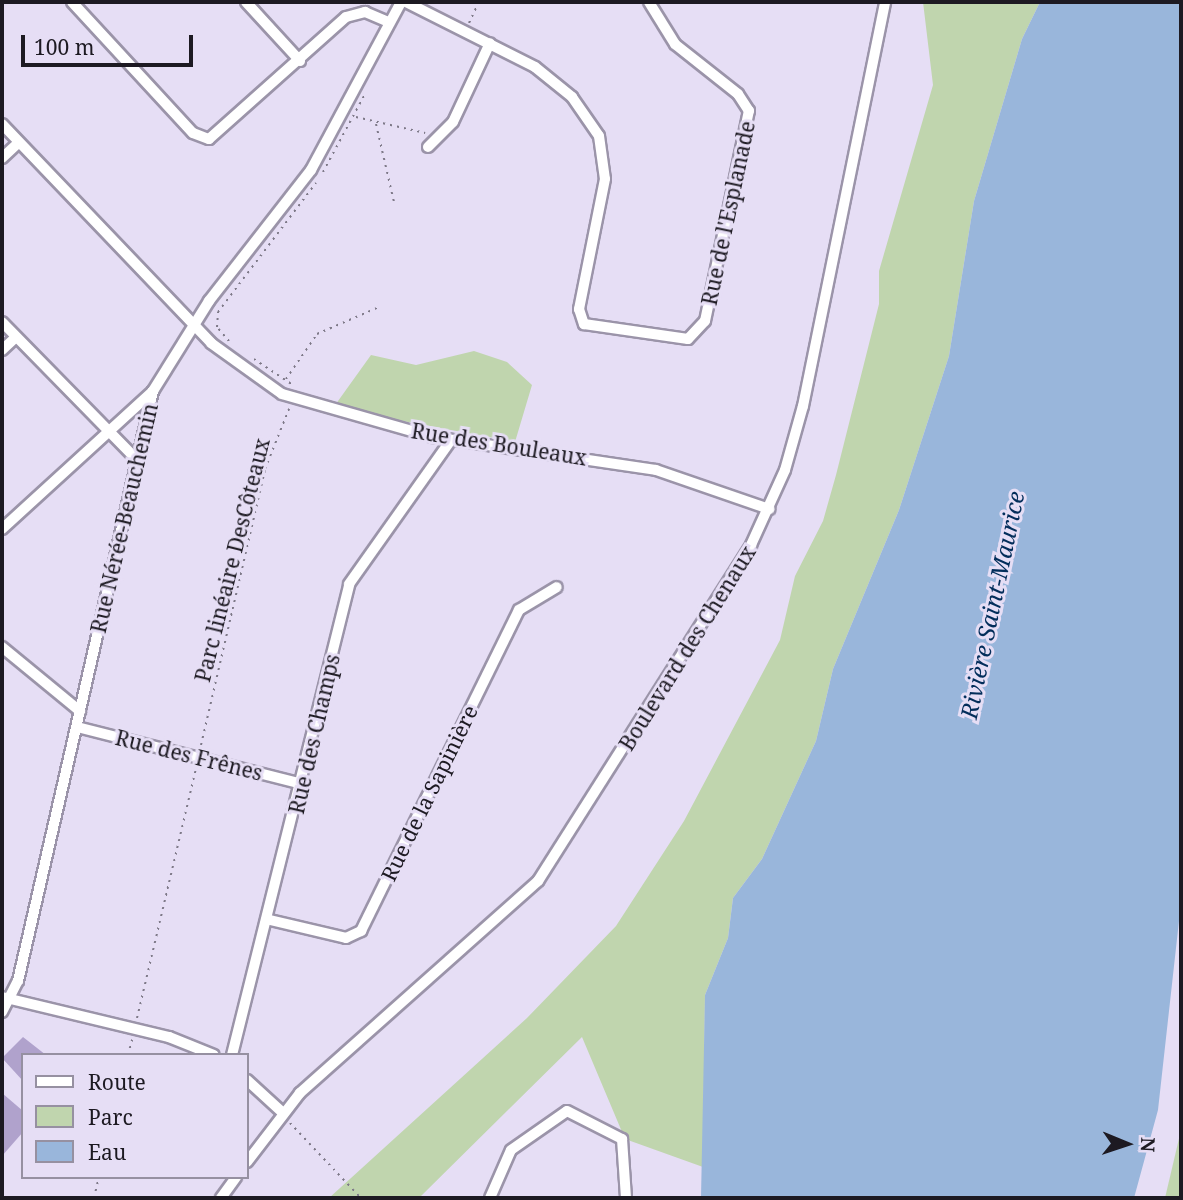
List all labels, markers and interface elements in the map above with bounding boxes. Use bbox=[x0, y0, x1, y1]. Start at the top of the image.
scale bar bbox=[24, 21, 196, 65]
text: 100 m bbox=[34, 33, 95, 61]
street label: Rue de l'Esplanade bbox=[696, 119, 760, 307]
street label: Rue Nérée-Beauchemin bbox=[85, 401, 163, 635]
street label: Rue des Bouleaux bbox=[410, 418, 588, 470]
street label: Parc linéaire DesCôteaux bbox=[190, 436, 274, 684]
water label: Rivière Saint-Maurice bbox=[954, 489, 1030, 721]
street label: Boulevard des Chenaux bbox=[614, 541, 760, 755]
street label: Rue des Champs bbox=[283, 652, 345, 816]
street label: Rue de la Sapinière bbox=[375, 701, 483, 885]
street label: Rue des Frênes bbox=[113, 725, 265, 785]
legend bbox=[21, 1053, 248, 1179]
text: Route bbox=[88, 1068, 146, 1096]
text: Parc bbox=[88, 1103, 133, 1131]
north arrow bbox=[1092, 1109, 1162, 1179]
text: N bbox=[1135, 1137, 1161, 1153]
text: Eau bbox=[88, 1138, 126, 1166]

